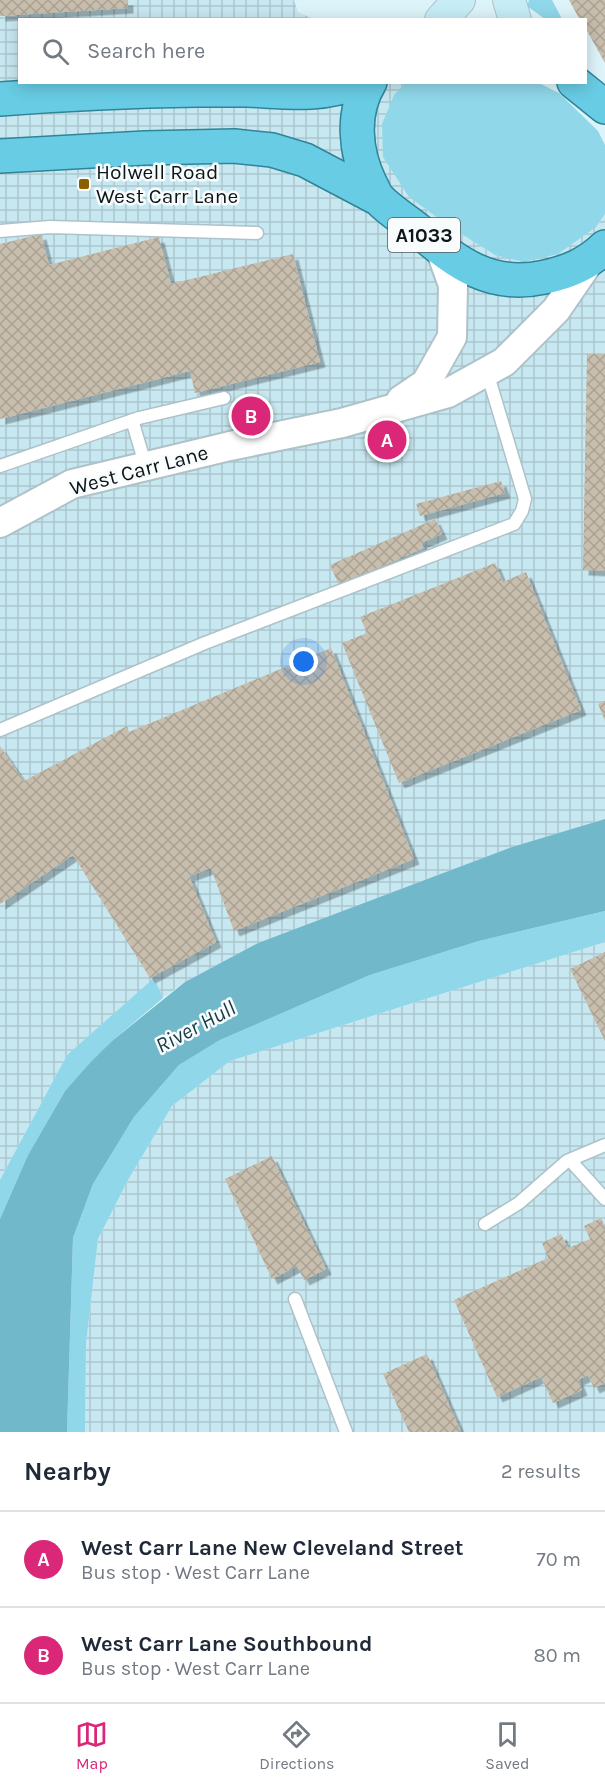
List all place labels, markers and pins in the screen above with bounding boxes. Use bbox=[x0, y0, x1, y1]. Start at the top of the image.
place label: Holwell Road West Carr Lane bbox=[96, 160, 238, 208]
marker: Holwell Road West Carr Lane bbox=[77, 177, 91, 191]
pin: B bbox=[232, 394, 270, 438]
pin: A bbox=[368, 418, 406, 462]

